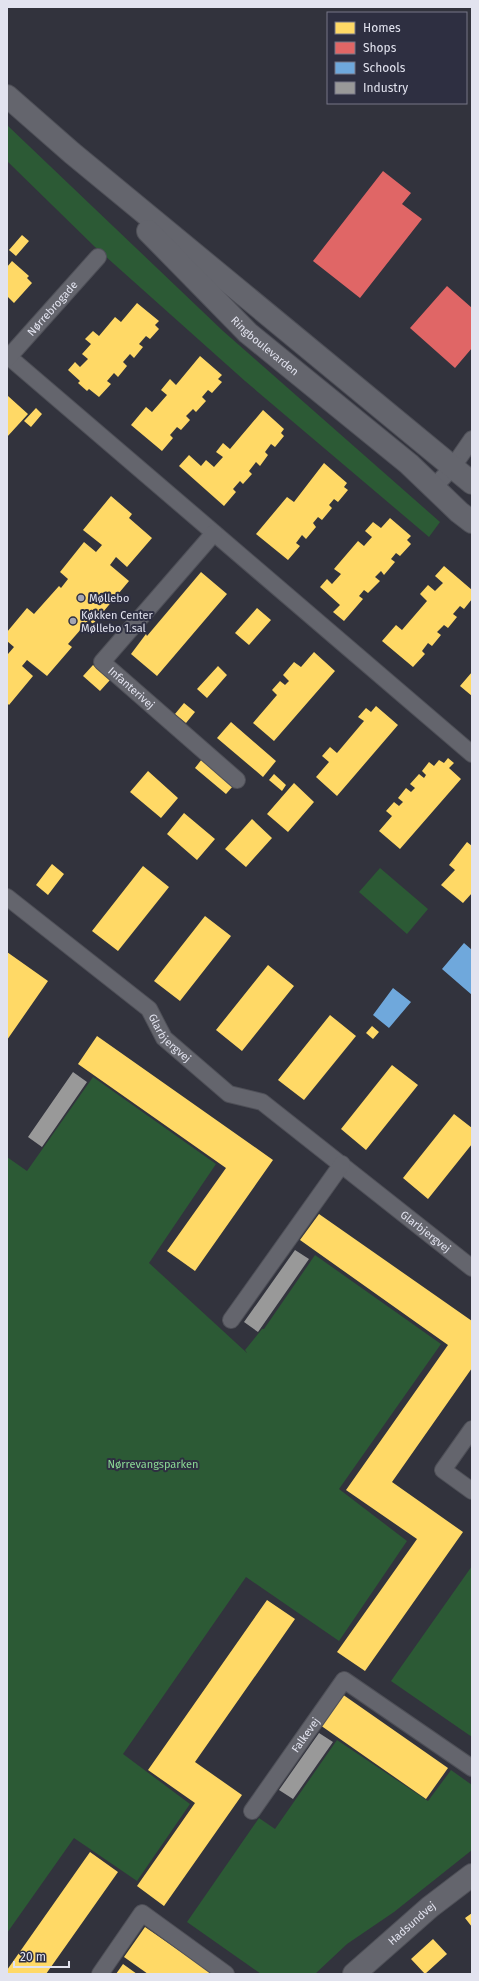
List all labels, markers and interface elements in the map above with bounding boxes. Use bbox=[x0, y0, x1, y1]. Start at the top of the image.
legend bbox=[327, 12, 467, 104]
text: Homes bbox=[363, 21, 401, 35]
text: Shops bbox=[363, 41, 397, 55]
text: Schools bbox=[363, 61, 406, 75]
text: Industry bbox=[363, 81, 408, 95]
street label: Nørrebrogade bbox=[25, 278, 80, 339]
street label: Ringboulevarden bbox=[228, 314, 301, 378]
place label: Møllebo bbox=[89, 592, 129, 605]
marker: Møllebo bbox=[76, 593, 86, 603]
place label: Køkken Center Møllebo 1.sal bbox=[81, 609, 153, 635]
marker: Køkken Center Møllebo 1.sal bbox=[68, 616, 78, 626]
street label: Infanterivej bbox=[105, 664, 157, 712]
street label: Glarbjergvej bbox=[146, 1012, 193, 1065]
street label: Glarbjergvej bbox=[398, 1208, 453, 1256]
park label: Nørrevangsparken bbox=[107, 1458, 199, 1471]
street label: Falkevej bbox=[289, 1715, 323, 1755]
street label: Hadsundvej bbox=[386, 1899, 438, 1948]
scale bar bbox=[14, 1943, 69, 1969]
text: 20 m bbox=[20, 1950, 46, 1964]

